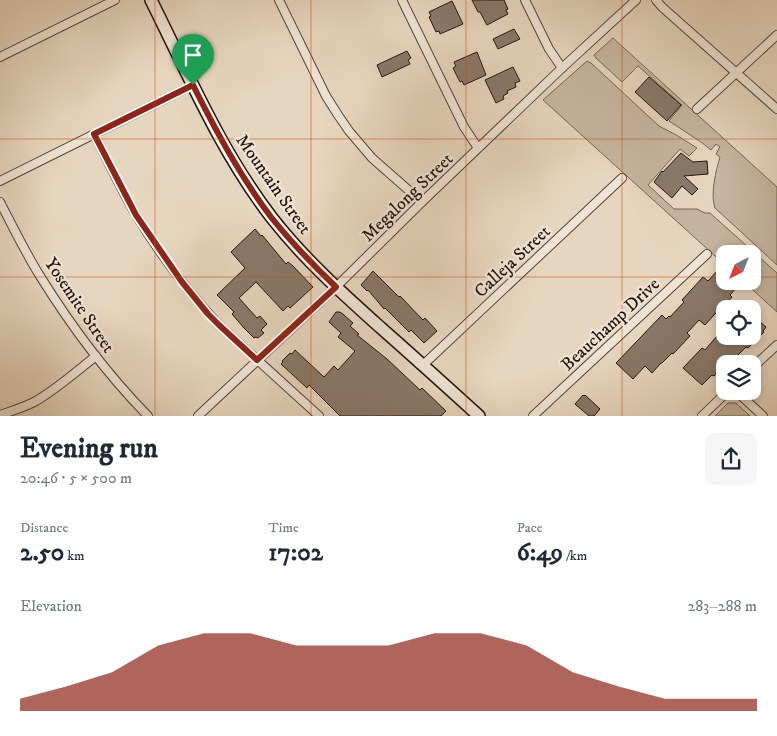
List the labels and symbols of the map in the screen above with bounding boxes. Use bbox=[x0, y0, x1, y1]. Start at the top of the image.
pin bbox=[172, 34, 214, 85]
street label: Mountain Street bbox=[231, 130, 316, 239]
street label: Megalong Street bbox=[357, 148, 458, 247]
street label: Calleja Street bbox=[470, 221, 556, 303]
north arrow bbox=[716, 245, 761, 290]
street label: Yosemite Street bbox=[39, 254, 119, 358]
street label: Beauchamp Drive bbox=[557, 274, 664, 376]

